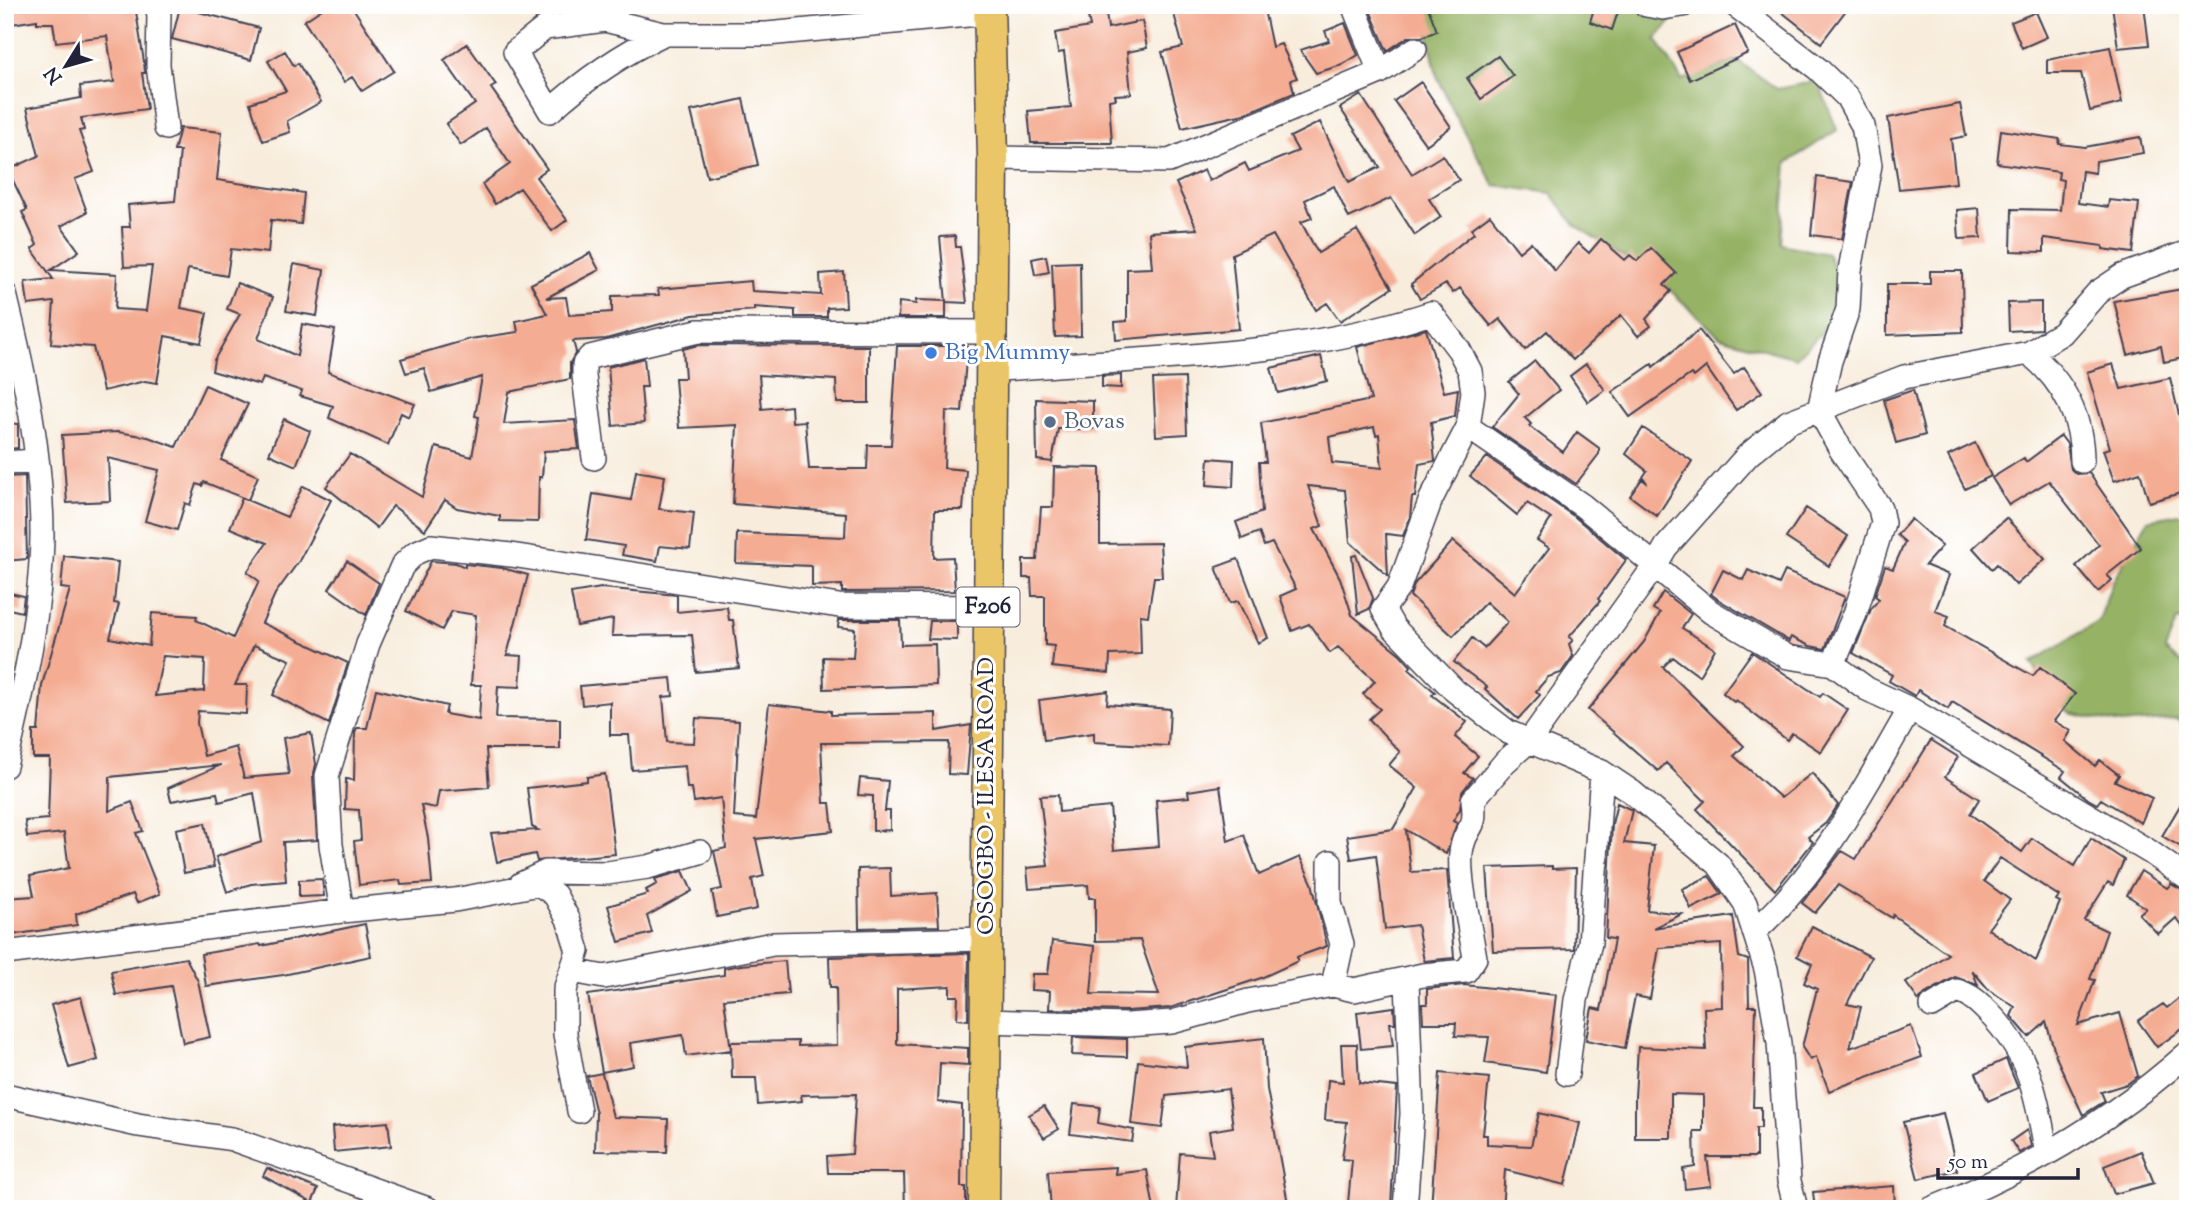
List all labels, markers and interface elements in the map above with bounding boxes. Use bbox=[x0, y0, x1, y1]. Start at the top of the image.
north arrow bbox=[32, 32, 102, 102]
text: N bbox=[39, 61, 70, 89]
place label: Big Mummy bbox=[945, 336, 1070, 370]
marker: Big Mummy bbox=[923, 345, 939, 361]
place label: Bovas bbox=[1064, 405, 1125, 439]
marker: Bovas bbox=[1042, 414, 1058, 430]
road number: F206 bbox=[956, 587, 1020, 626]
street label: OSOGBO - ILESA ROAD bbox=[970, 657, 1004, 935]
scale bar bbox=[1938, 1137, 2078, 1181]
text: 50 m bbox=[1947, 1148, 1988, 1178]

